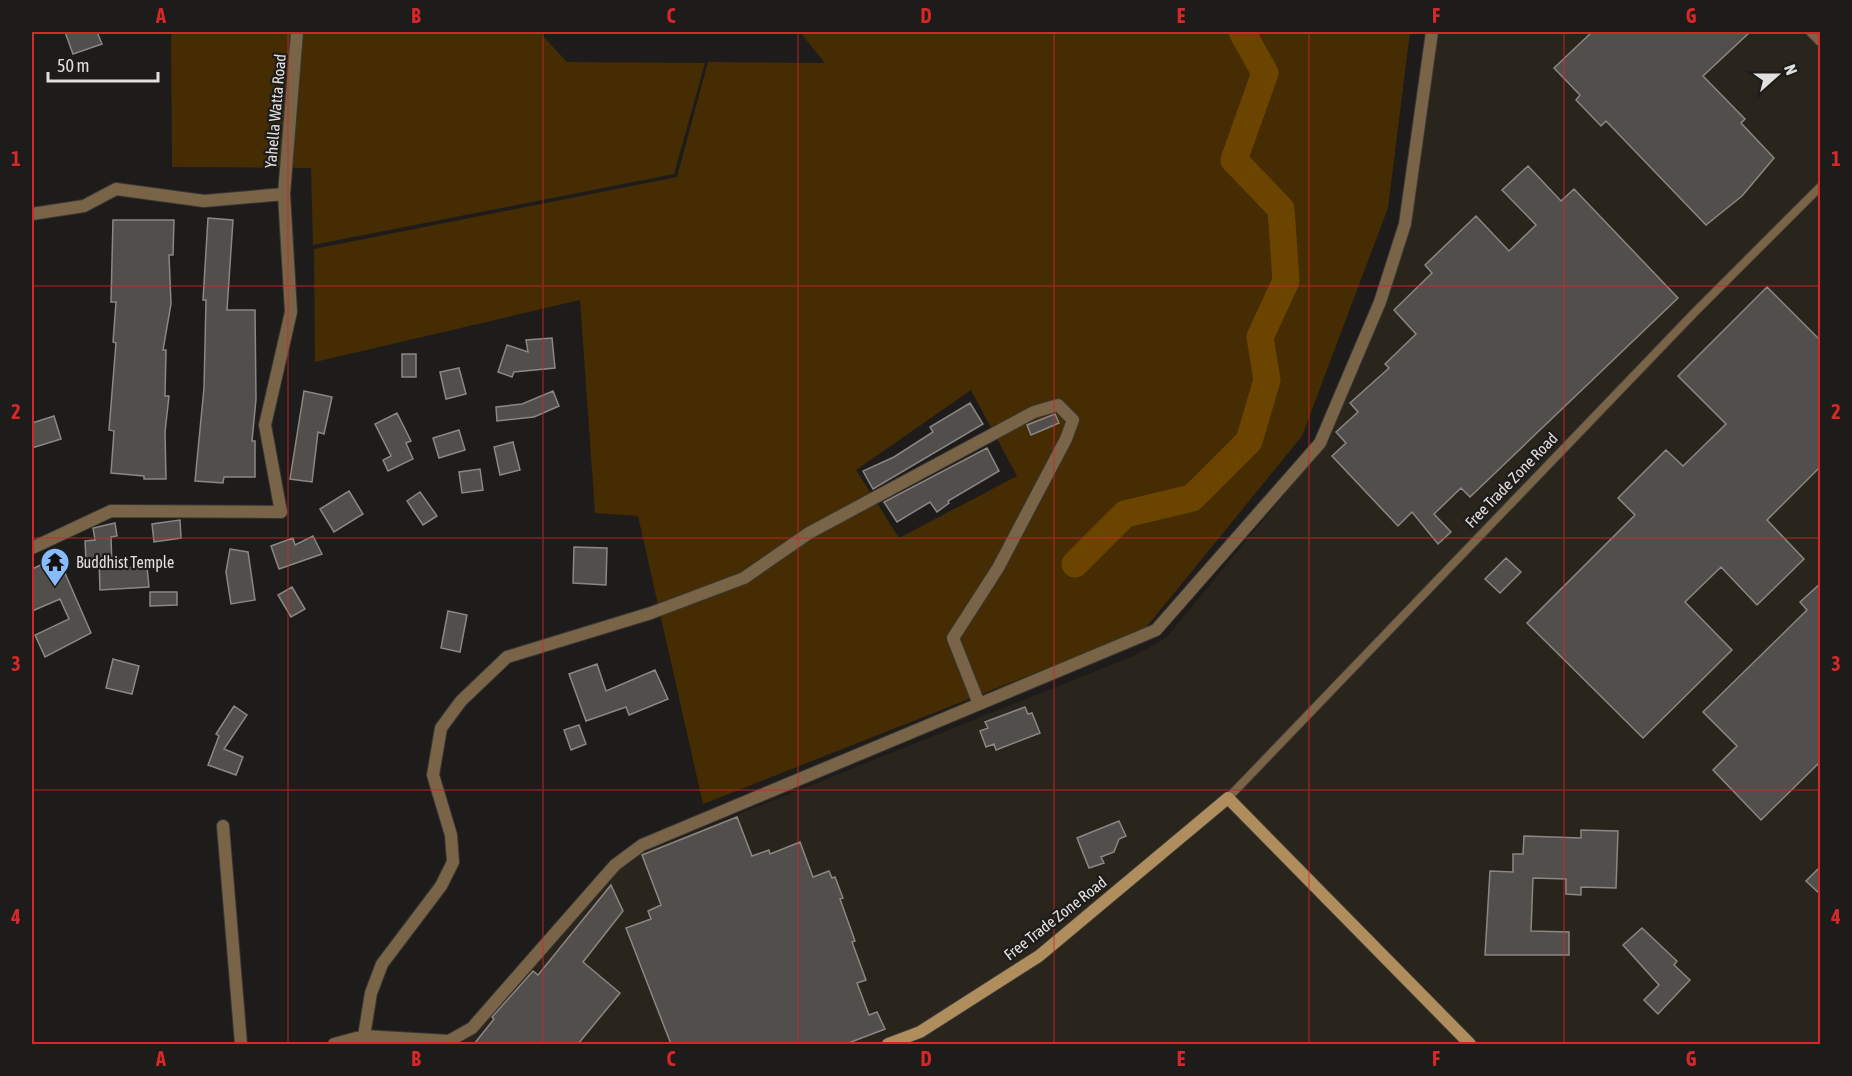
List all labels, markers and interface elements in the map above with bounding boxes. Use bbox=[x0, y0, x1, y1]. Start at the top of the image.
text: A bbox=[155, 4, 166, 27]
text: B bbox=[411, 4, 421, 27]
text: C bbox=[667, 4, 676, 27]
text: D bbox=[920, 4, 932, 27]
text: E bbox=[1177, 4, 1186, 27]
text: F bbox=[1432, 4, 1440, 27]
text: G bbox=[1686, 4, 1697, 27]
scale bar bbox=[48, 45, 158, 83]
north arrow bbox=[1747, 45, 1807, 105]
street label: Yahella Watta Road bbox=[261, 53, 289, 169]
text: 50 m bbox=[57, 55, 89, 76]
text: N bbox=[1781, 62, 1801, 77]
text: 1 bbox=[11, 147, 21, 170]
text: 1 bbox=[1831, 147, 1841, 170]
text: 2 bbox=[11, 400, 21, 423]
text: 2 bbox=[1831, 400, 1841, 423]
street label: Free Trade Zone Road bbox=[1461, 429, 1561, 531]
temple icon: Buddhist Temple bbox=[39, 546, 71, 588]
place label: Buddhist Temple bbox=[76, 553, 174, 572]
text: 3 bbox=[11, 652, 21, 675]
text: 3 bbox=[1831, 652, 1841, 675]
street label: Free Trade Zone Road bbox=[1000, 872, 1110, 964]
text: 4 bbox=[10, 905, 21, 928]
text: 4 bbox=[1830, 905, 1841, 928]
text: A bbox=[155, 1047, 166, 1070]
text: B bbox=[411, 1047, 421, 1070]
text: C bbox=[667, 1047, 676, 1070]
text: D bbox=[920, 1047, 932, 1070]
text: E bbox=[1177, 1047, 1186, 1070]
text: F bbox=[1432, 1047, 1440, 1070]
text: G bbox=[1686, 1047, 1697, 1070]

